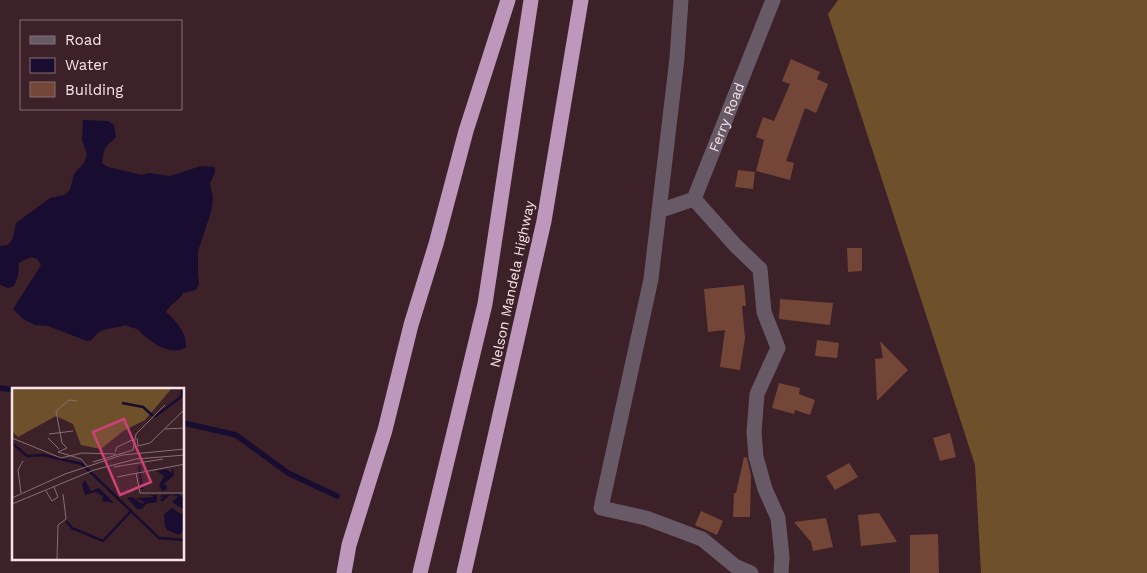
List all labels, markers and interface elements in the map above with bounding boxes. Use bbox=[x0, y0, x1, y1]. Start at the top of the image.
legend bbox=[20, 20, 182, 110]
text: Road bbox=[65, 31, 102, 49]
text: Water bbox=[65, 56, 108, 74]
street label: Ferry Road bbox=[706, 80, 747, 154]
text: Building bbox=[65, 81, 123, 99]
street label: Nelson Mandela Highway bbox=[487, 198, 538, 369]
inset map bbox=[12, 388, 185, 560]

